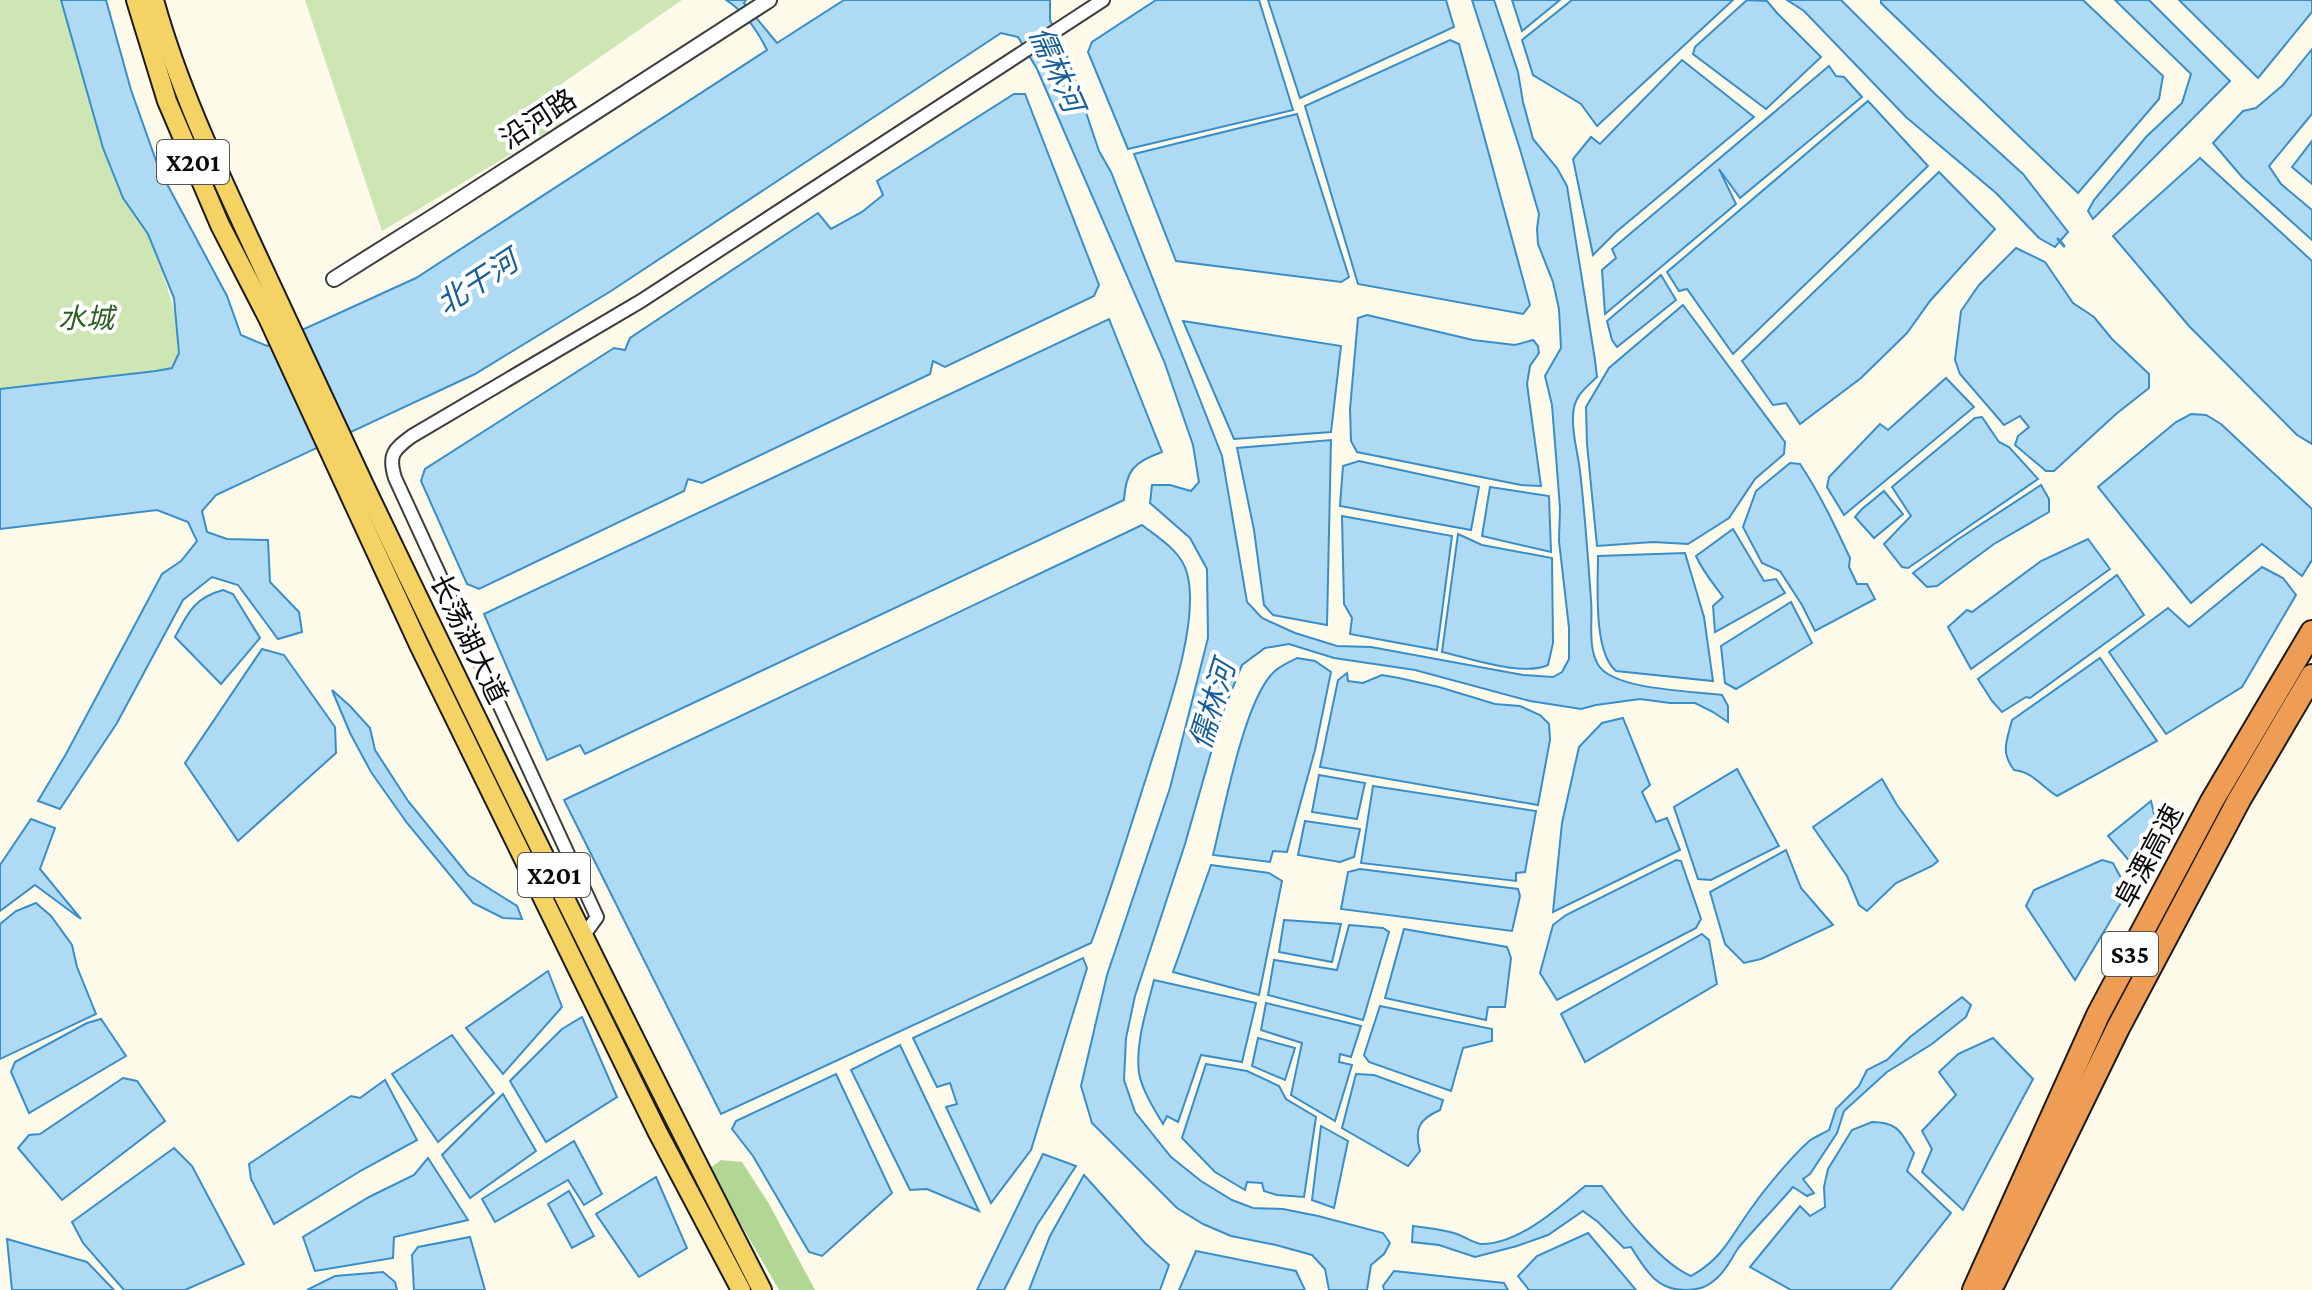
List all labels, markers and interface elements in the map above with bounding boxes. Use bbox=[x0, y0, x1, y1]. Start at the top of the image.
water label: 儒林河 bbox=[1024, 21, 1092, 121]
street label: 沿河路 bbox=[494, 83, 582, 155]
road number: X201 bbox=[157, 140, 229, 184]
water label: 北干河 bbox=[430, 241, 528, 320]
park label: 水城 bbox=[58, 303, 118, 334]
street label: 长荡湖大道 bbox=[424, 569, 514, 709]
water label: 儒林河 bbox=[1183, 652, 1242, 753]
street label: 阜溧高速 bbox=[2109, 799, 2189, 913]
road number: X201 bbox=[518, 853, 590, 897]
road number: S35 bbox=[2102, 932, 2158, 976]

